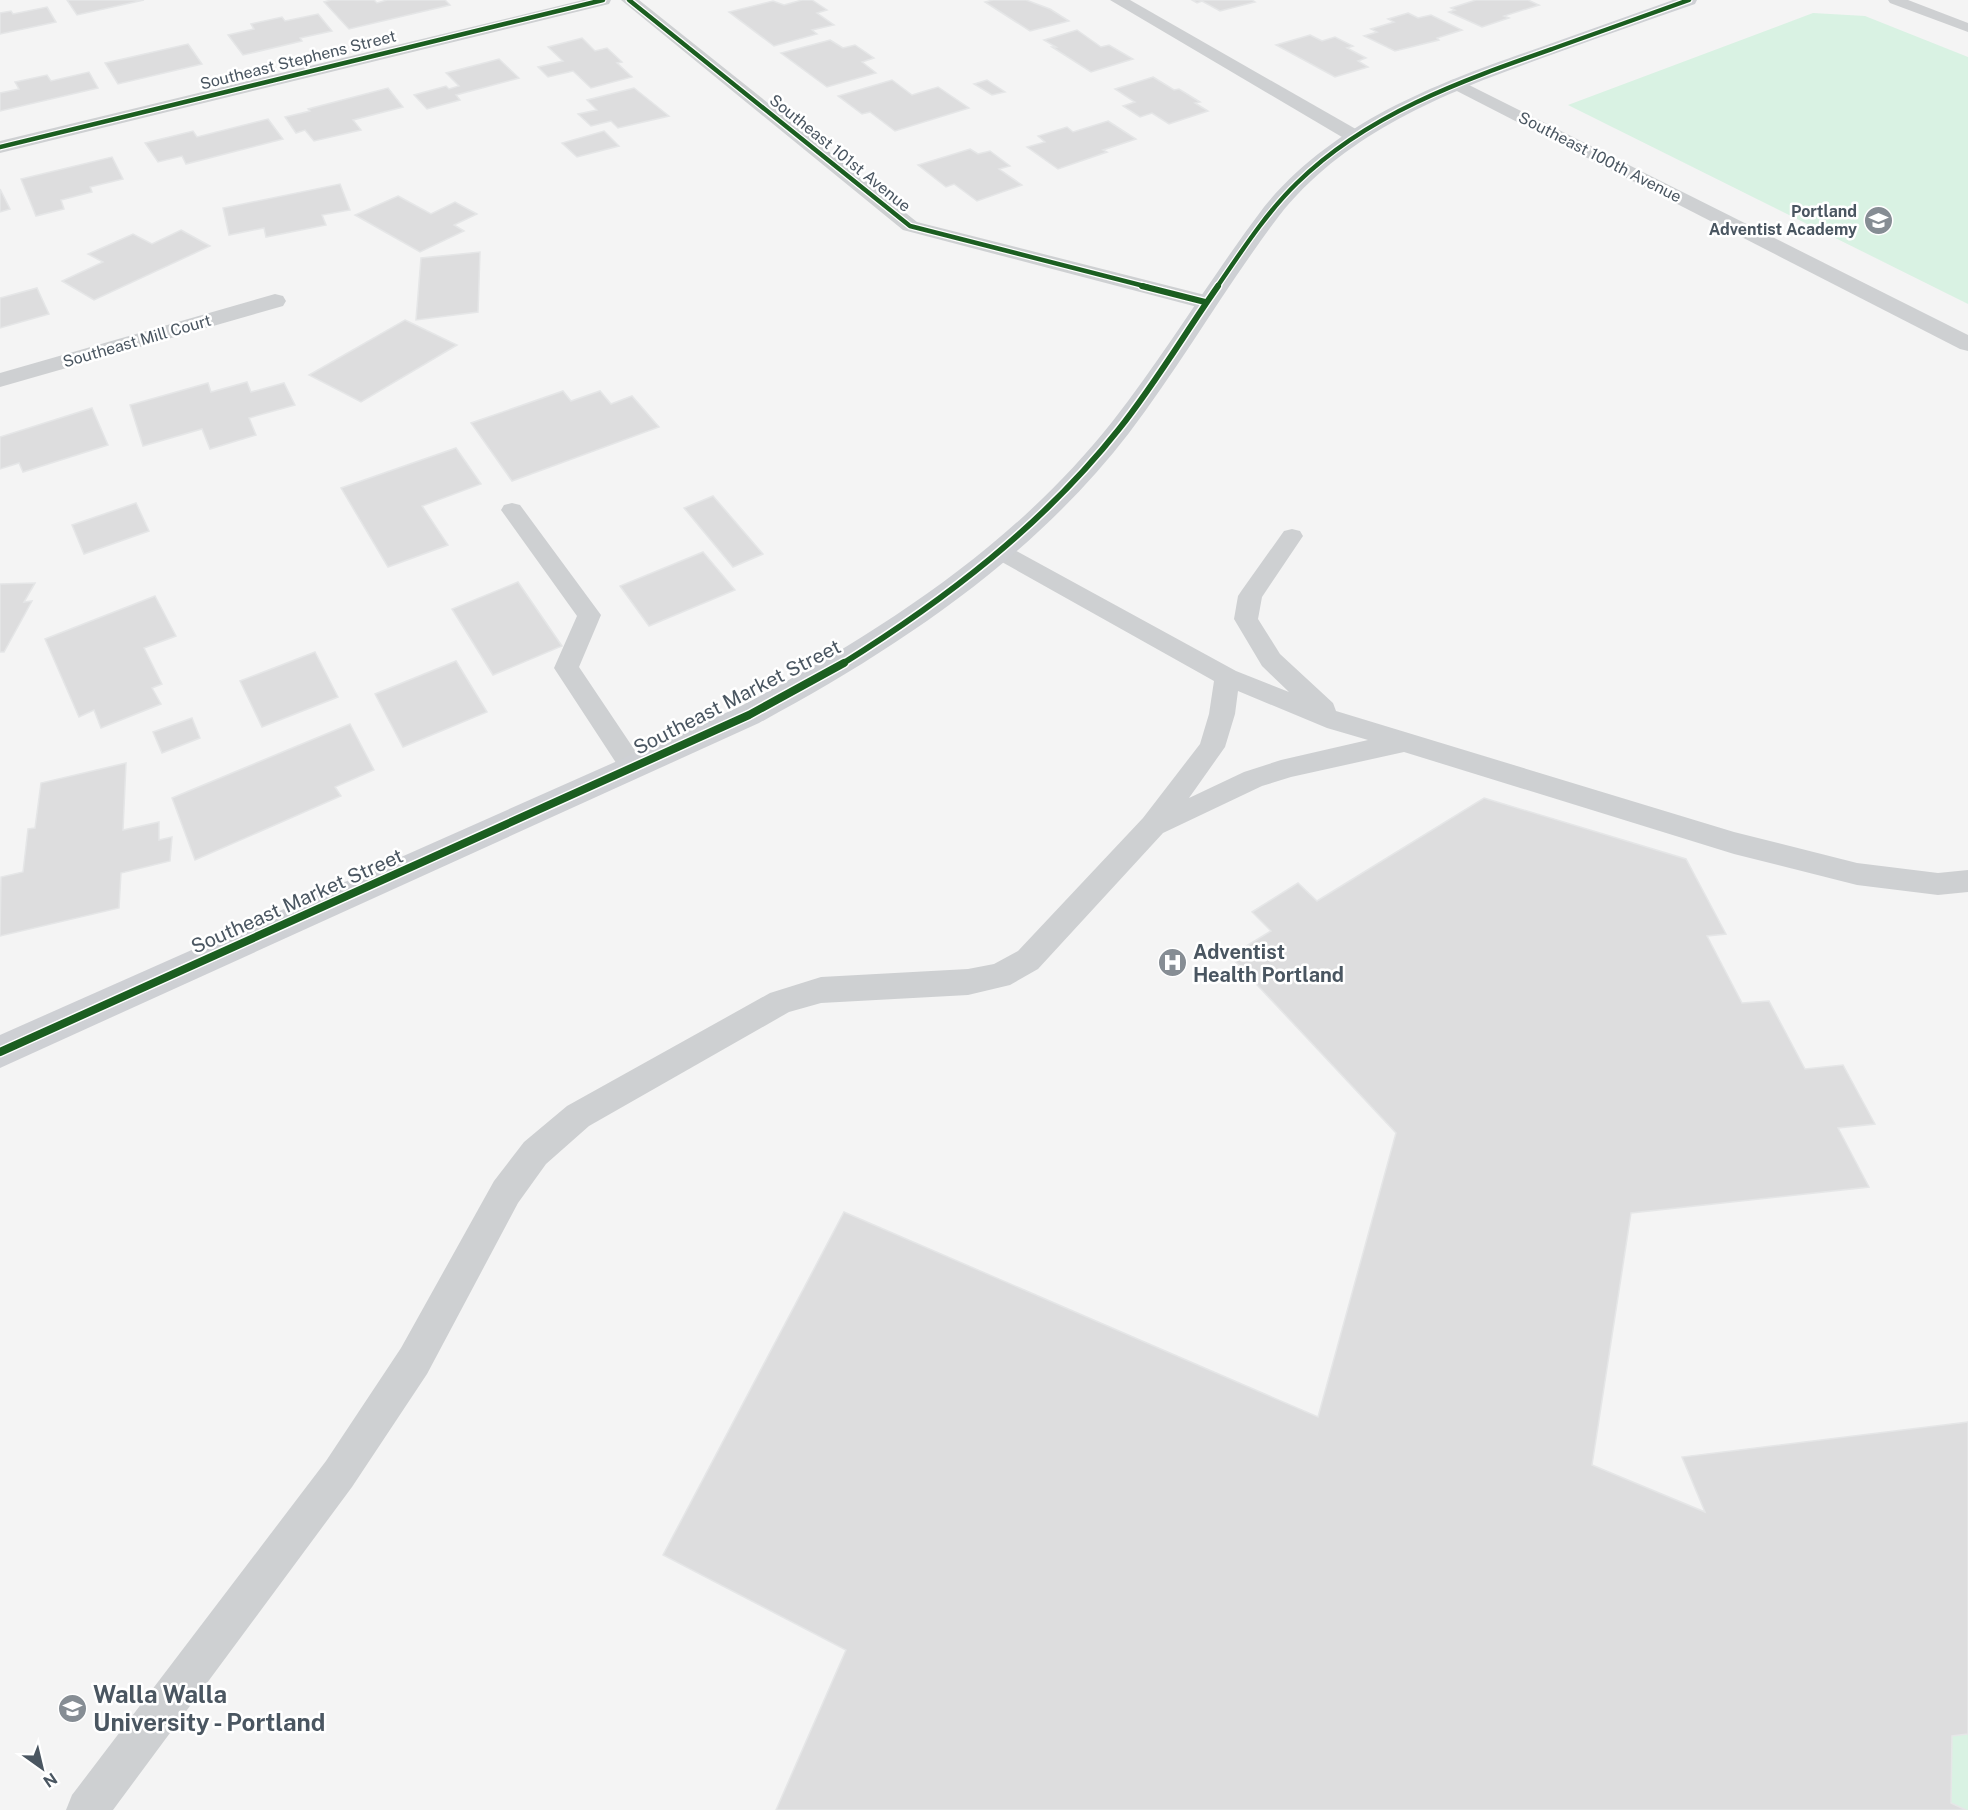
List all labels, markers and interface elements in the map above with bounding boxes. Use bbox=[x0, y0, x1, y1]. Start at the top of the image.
street label: Southeast Stephens Street bbox=[198, 26, 398, 94]
street label: Southeast 101st Avenue bbox=[766, 90, 914, 216]
street label: Southeast 100th Avenue bbox=[1515, 108, 1685, 206]
place label: Portland Adventist Academy bbox=[1709, 202, 1857, 239]
school or university icon: Portland Adventist Academy bbox=[1862, 204, 1894, 236]
street label: Southeast Mill Court bbox=[61, 311, 213, 371]
street label: Southeast Market Street bbox=[629, 634, 845, 760]
street label: Southeast Market Street bbox=[187, 843, 407, 959]
place label: Adventist Health Portland bbox=[1193, 940, 1344, 987]
hospital icon: Adventist Health Portland bbox=[1156, 947, 1188, 979]
place label: Walla Walla University - Portland bbox=[93, 1680, 325, 1736]
school or university icon: Walla Walla University - Portland bbox=[56, 1692, 88, 1724]
north arrow bbox=[12, 1738, 72, 1798]
text: N bbox=[40, 1769, 61, 1791]

